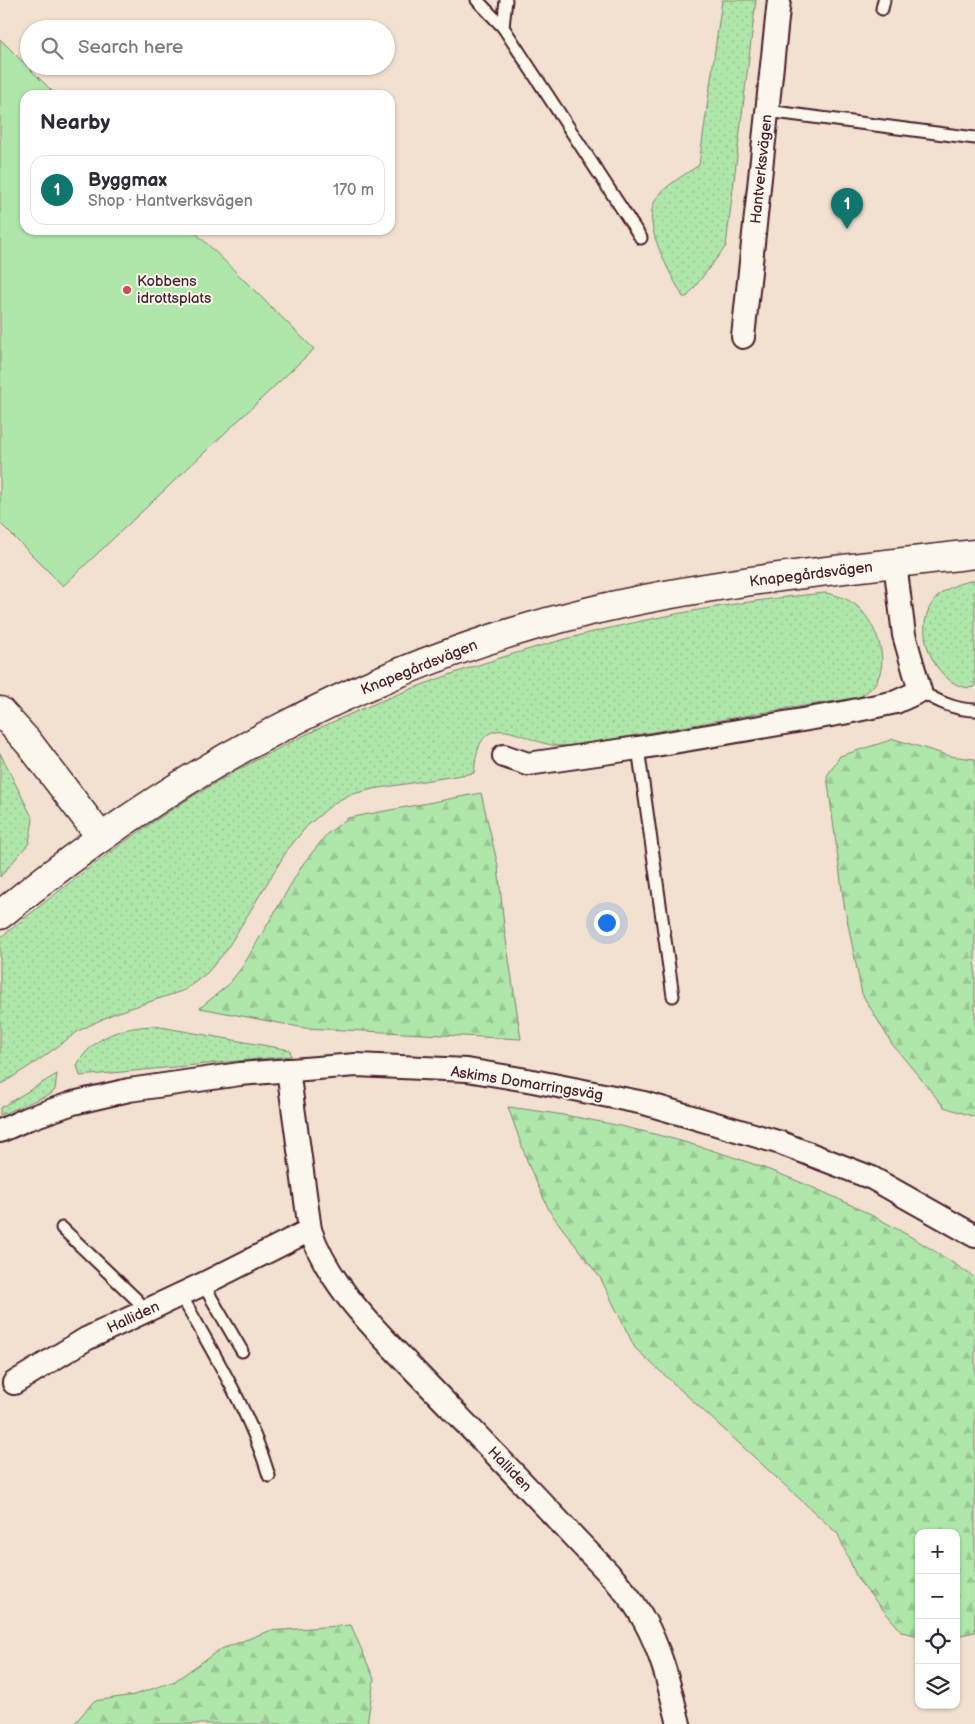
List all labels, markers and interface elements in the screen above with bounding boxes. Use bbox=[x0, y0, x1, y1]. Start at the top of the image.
search box bbox=[20, 20, 395, 75]
icon: search bbox=[38, 34, 66, 62]
text: Search here bbox=[78, 36, 183, 59]
text: Nearby bbox=[40, 110, 110, 135]
street label: Hantverksvägen bbox=[746, 113, 777, 225]
text: Byggmax bbox=[88, 169, 167, 192]
text: 1 bbox=[54, 181, 60, 200]
text: 170 m bbox=[333, 181, 374, 200]
pin: 1 bbox=[831, 188, 863, 229]
text: Shop · Hantverksvägen bbox=[88, 192, 253, 211]
place label: Kobbens idrottsplats bbox=[137, 272, 212, 308]
marker: Kobbens idrottsplats bbox=[121, 284, 133, 296]
street label: Knapegårdsvägen bbox=[748, 558, 874, 591]
street label: Knapegårdsvägen bbox=[358, 635, 480, 700]
your location bbox=[594, 910, 620, 936]
street label: Askims Domarringsväg bbox=[449, 1062, 604, 1105]
street label: Halliden bbox=[104, 1297, 162, 1338]
street label: Halliden bbox=[483, 1443, 536, 1496]
map controls bbox=[915, 1529, 960, 1709]
button: + bbox=[915, 1529, 960, 1574]
button: − bbox=[915, 1574, 960, 1619]
button: locate bbox=[915, 1619, 960, 1664]
button: layers bbox=[915, 1664, 960, 1709]

